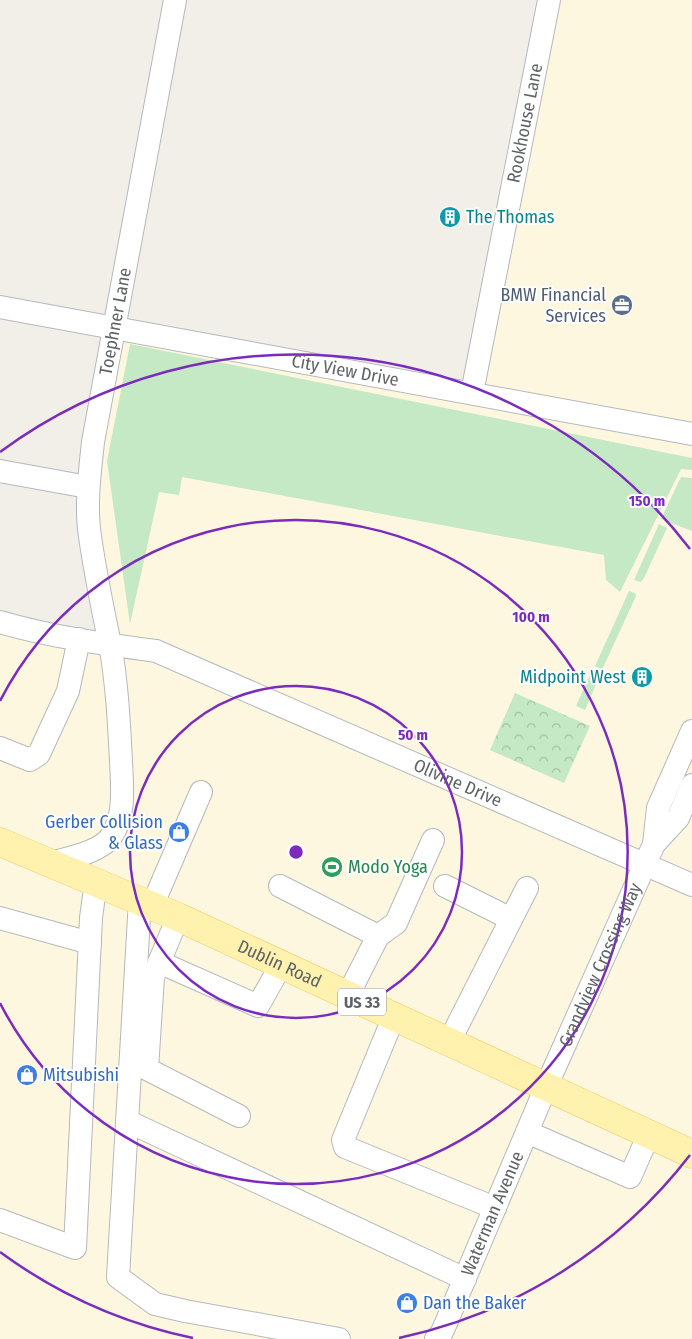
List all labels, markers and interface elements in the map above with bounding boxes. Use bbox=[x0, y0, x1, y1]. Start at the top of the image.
street label: Rookhouse Lane bbox=[502, 61, 547, 185]
building icon: The Thomas bbox=[438, 205, 462, 229]
place label: The Thomas bbox=[466, 206, 555, 228]
street label: Toephner Lane bbox=[95, 266, 136, 377]
place label: BMW Financial Services bbox=[500, 284, 606, 327]
office icon: BMW Financial Services bbox=[610, 293, 634, 317]
street label: City View Drive bbox=[290, 350, 401, 391]
text: 150 m bbox=[629, 492, 665, 510]
text: 100 m bbox=[512, 608, 550, 626]
building icon: Midpoint West bbox=[630, 665, 654, 689]
place label: Midpoint West bbox=[520, 666, 626, 688]
text: 50 m bbox=[398, 726, 428, 744]
street label: Olivine Drive bbox=[410, 754, 505, 812]
place label: Gerber Collision & Glass bbox=[45, 811, 163, 854]
shop icon: Gerber Collision & Glass bbox=[167, 820, 191, 844]
centre of rings bbox=[287, 843, 305, 861]
sports icon: Modo Yoga bbox=[320, 855, 344, 879]
place label: Modo Yoga bbox=[348, 856, 428, 878]
street label: Grandview Crossing Way bbox=[554, 880, 646, 1050]
street label: Dublin Road bbox=[234, 935, 325, 993]
road number: US 33 bbox=[338, 989, 386, 1016]
shop icon: Mitsubishi bbox=[15, 1063, 39, 1087]
place label: Mitsubishi bbox=[43, 1064, 119, 1086]
street label: Waterman Avenue bbox=[456, 1148, 529, 1279]
shop icon: Dan the Baker bbox=[395, 1291, 419, 1315]
place label: Dan the Baker bbox=[423, 1292, 527, 1314]

